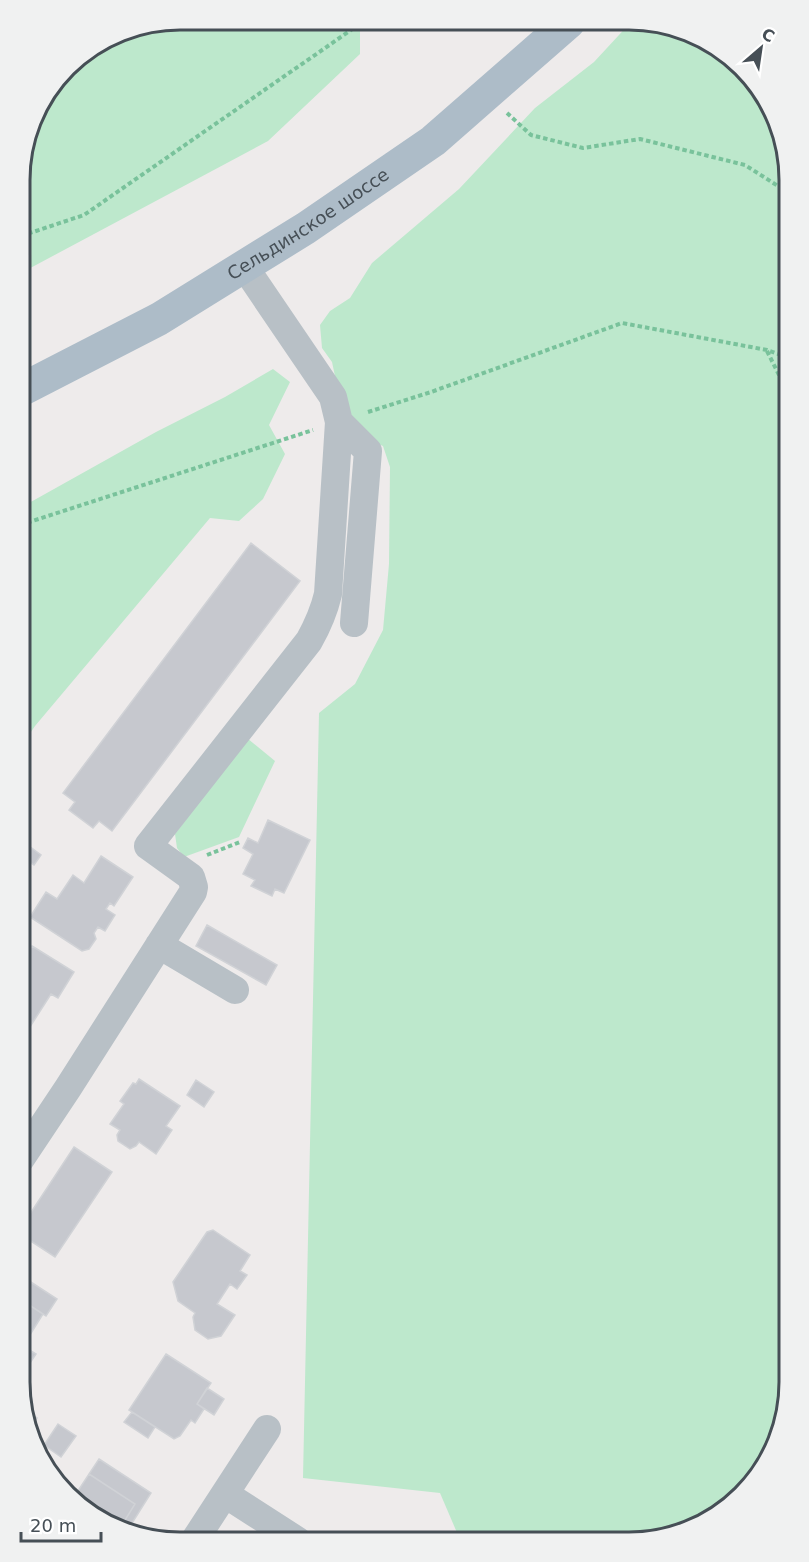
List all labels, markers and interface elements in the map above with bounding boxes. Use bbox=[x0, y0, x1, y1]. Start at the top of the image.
north arrow bbox=[731, 18, 791, 78]
text: С bbox=[758, 24, 778, 46]
street label: Сельдинское шоссе bbox=[223, 163, 393, 284]
scale bar bbox=[21, 1505, 100, 1543]
text: 20 m bbox=[30, 1515, 76, 1536]

